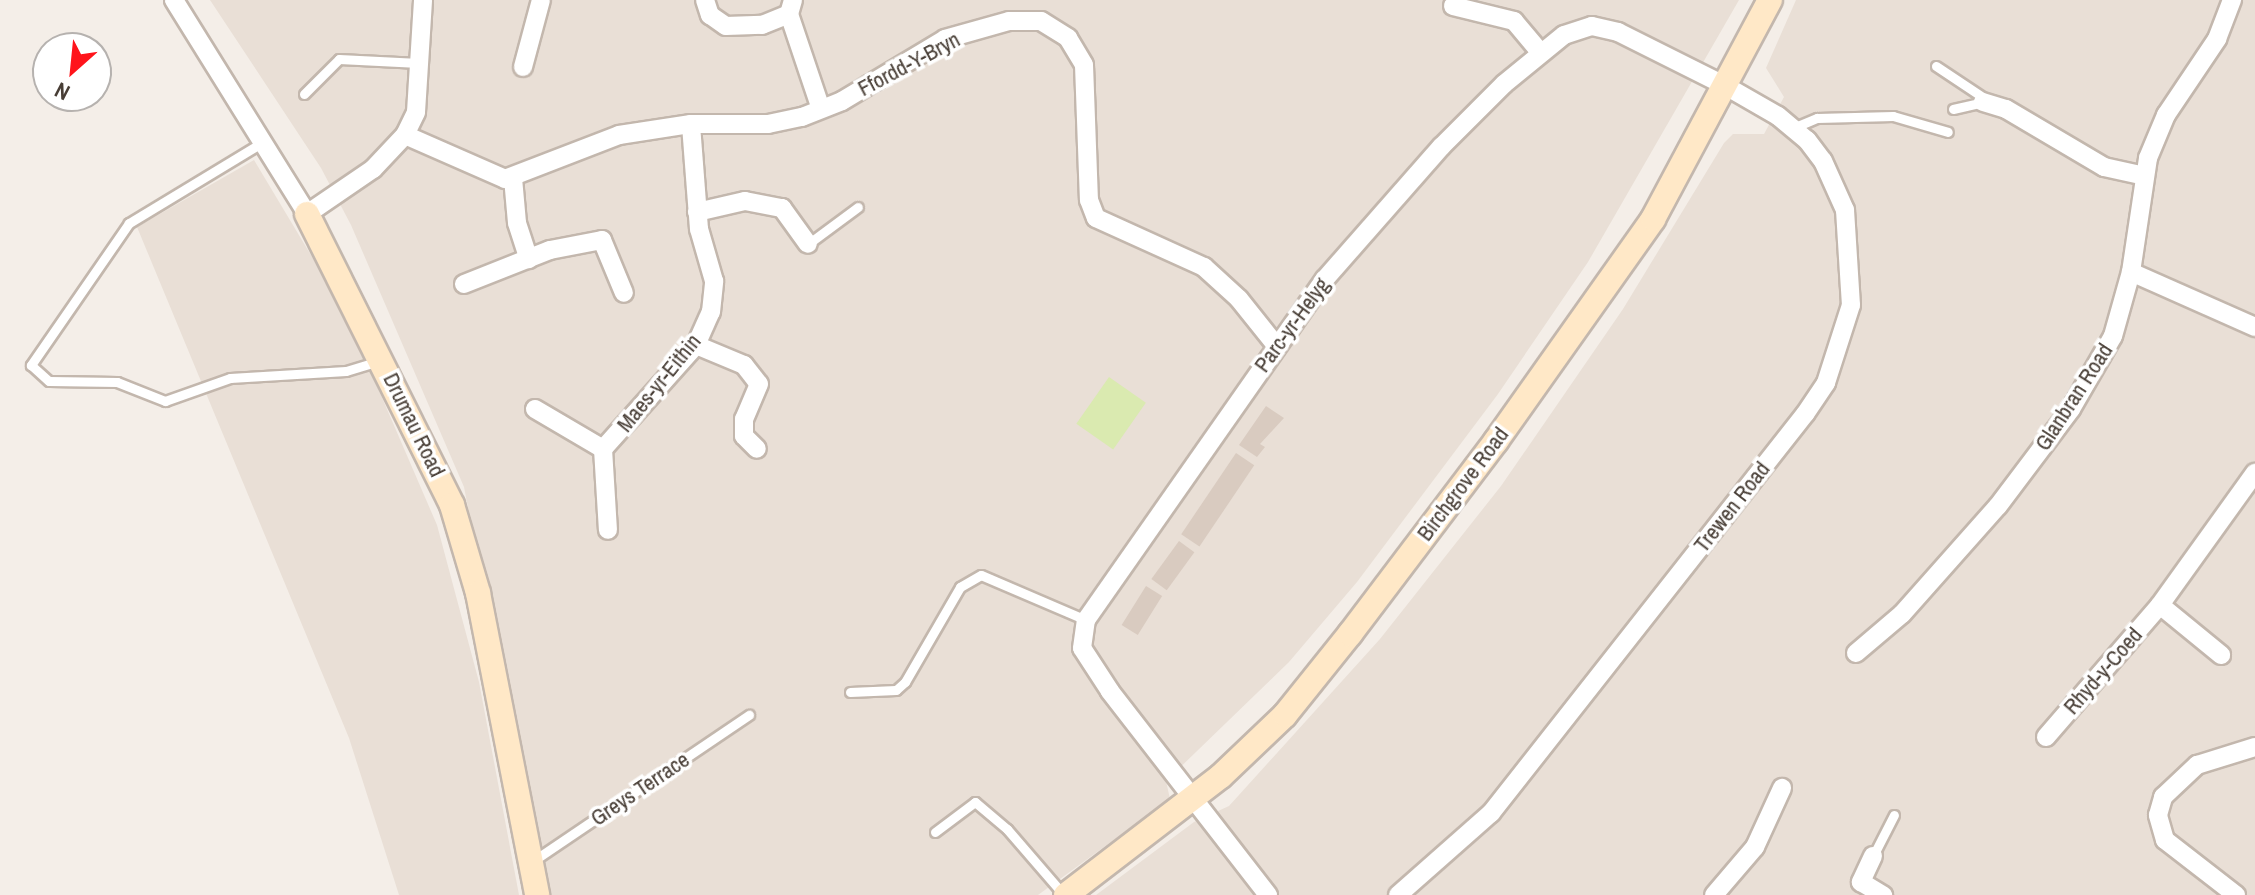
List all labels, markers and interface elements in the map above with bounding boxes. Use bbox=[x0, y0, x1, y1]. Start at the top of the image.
street label: Ffordd-Y-Bryn bbox=[854, 26, 964, 102]
north arrow bbox=[32, 32, 112, 112]
text: N bbox=[49, 75, 75, 108]
street label: Parc-yr-Helyg bbox=[1249, 273, 1335, 377]
street label: Maes-yr-Eithin bbox=[612, 329, 706, 437]
street label: Glanbran Road bbox=[2030, 339, 2118, 455]
street label: Drumau Road bbox=[378, 369, 450, 481]
street label: Birchgrove Road bbox=[1412, 422, 1514, 546]
street label: Trewen Road bbox=[1688, 456, 1776, 558]
street label: Rhyd-y-Coed bbox=[2058, 622, 2148, 720]
street label: Greys Terrace bbox=[586, 746, 694, 832]

